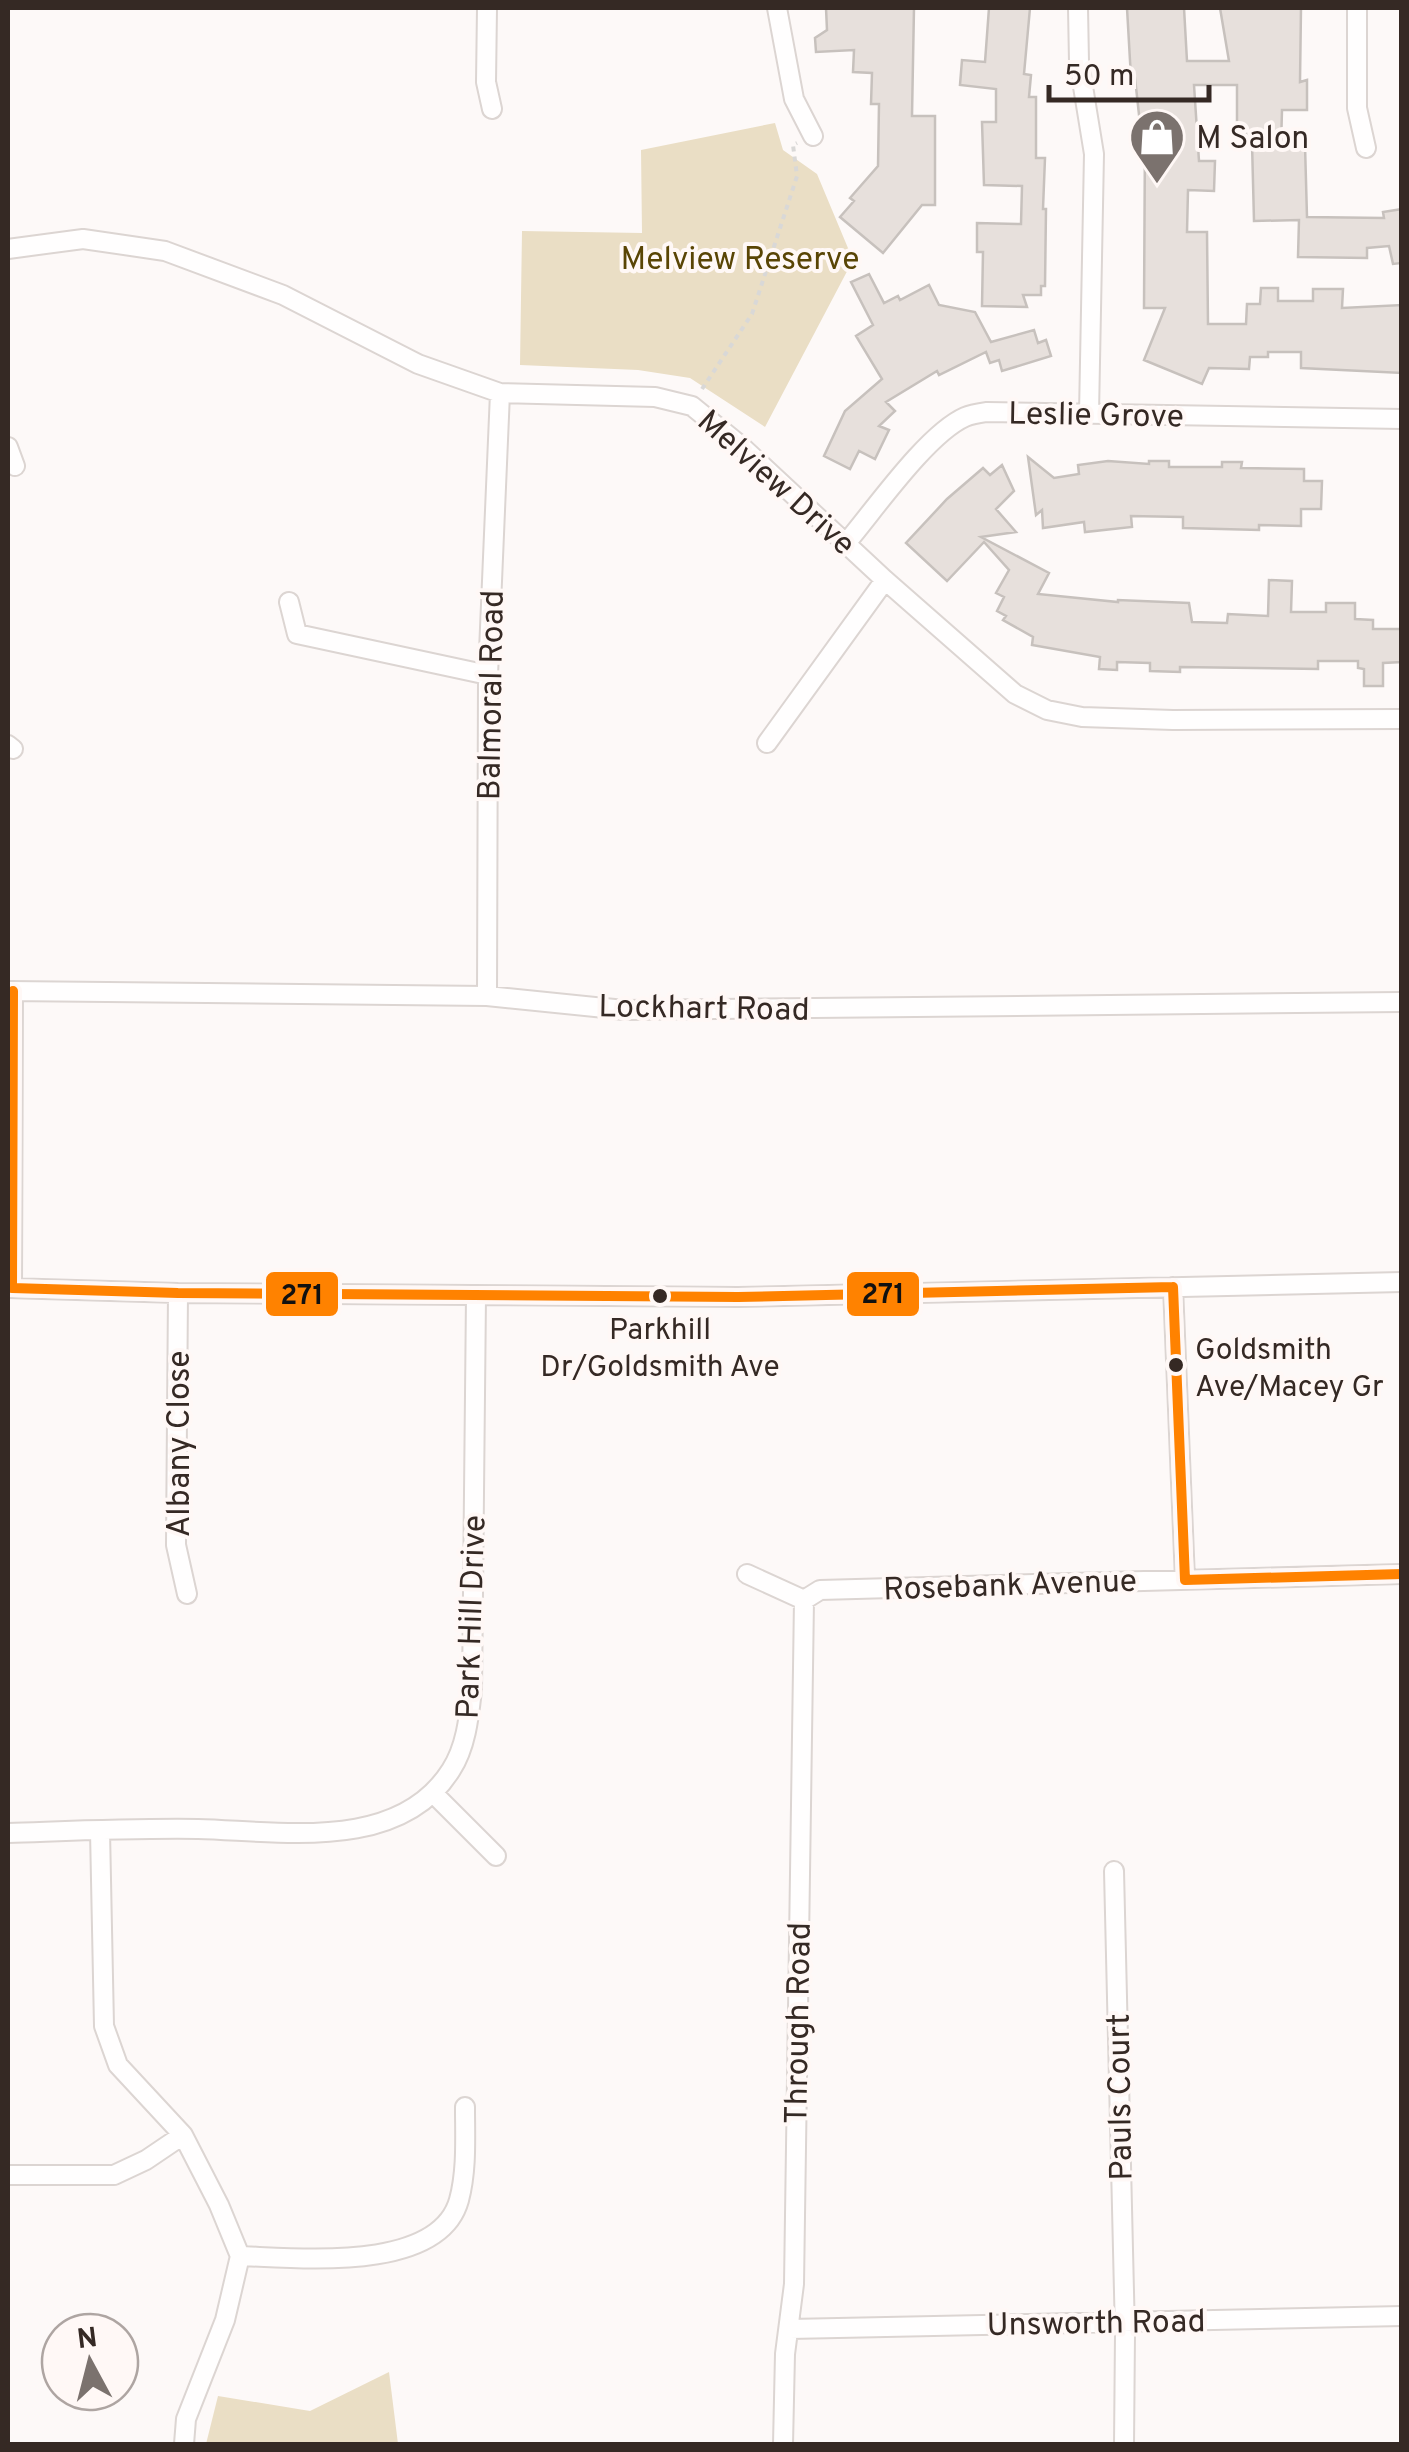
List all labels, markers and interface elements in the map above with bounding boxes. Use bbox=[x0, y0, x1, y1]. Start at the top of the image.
scale bar bbox=[1049, 40, 1209, 102]
text: 50 m bbox=[1064, 59, 1134, 96]
shop icon: M Salon bbox=[1127, 107, 1187, 186]
place label: M Salon bbox=[1196, 120, 1309, 160]
park label: Melview Reserve bbox=[621, 241, 859, 281]
street label: Leslie Grove bbox=[1008, 395, 1184, 439]
street label: Melview Drive bbox=[688, 403, 862, 566]
street label: Balmoral Road bbox=[471, 590, 515, 801]
street label: Lockhart Road bbox=[598, 988, 810, 1032]
line badge: 271 bbox=[264, 1270, 340, 1318]
line badge: 271 bbox=[845, 1270, 921, 1318]
text: 271 bbox=[861, 1278, 905, 1314]
text: 271 bbox=[280, 1279, 324, 1315]
marker: Parkhill Dr/Goldsmith Ave bbox=[650, 1286, 670, 1306]
place label: Parkhill Dr/Goldsmith Ave bbox=[540, 1313, 780, 1387]
place label: Goldsmith Ave/Macey Gr bbox=[1195, 1333, 1384, 1407]
street label: Albany Close bbox=[161, 1351, 201, 1537]
marker: Goldsmith Ave/Macey Gr bbox=[1166, 1355, 1186, 1375]
street label: Park Hill Drive bbox=[449, 1514, 497, 1720]
street label: Rosebank Avenue bbox=[883, 1563, 1138, 1611]
street label: Through Road bbox=[778, 1922, 822, 2124]
street label: Pauls Court bbox=[1101, 2013, 1143, 2181]
street label: Unsworth Road bbox=[986, 2303, 1206, 2347]
north arrow bbox=[40, 2312, 140, 2412]
text: N bbox=[75, 2321, 99, 2359]

